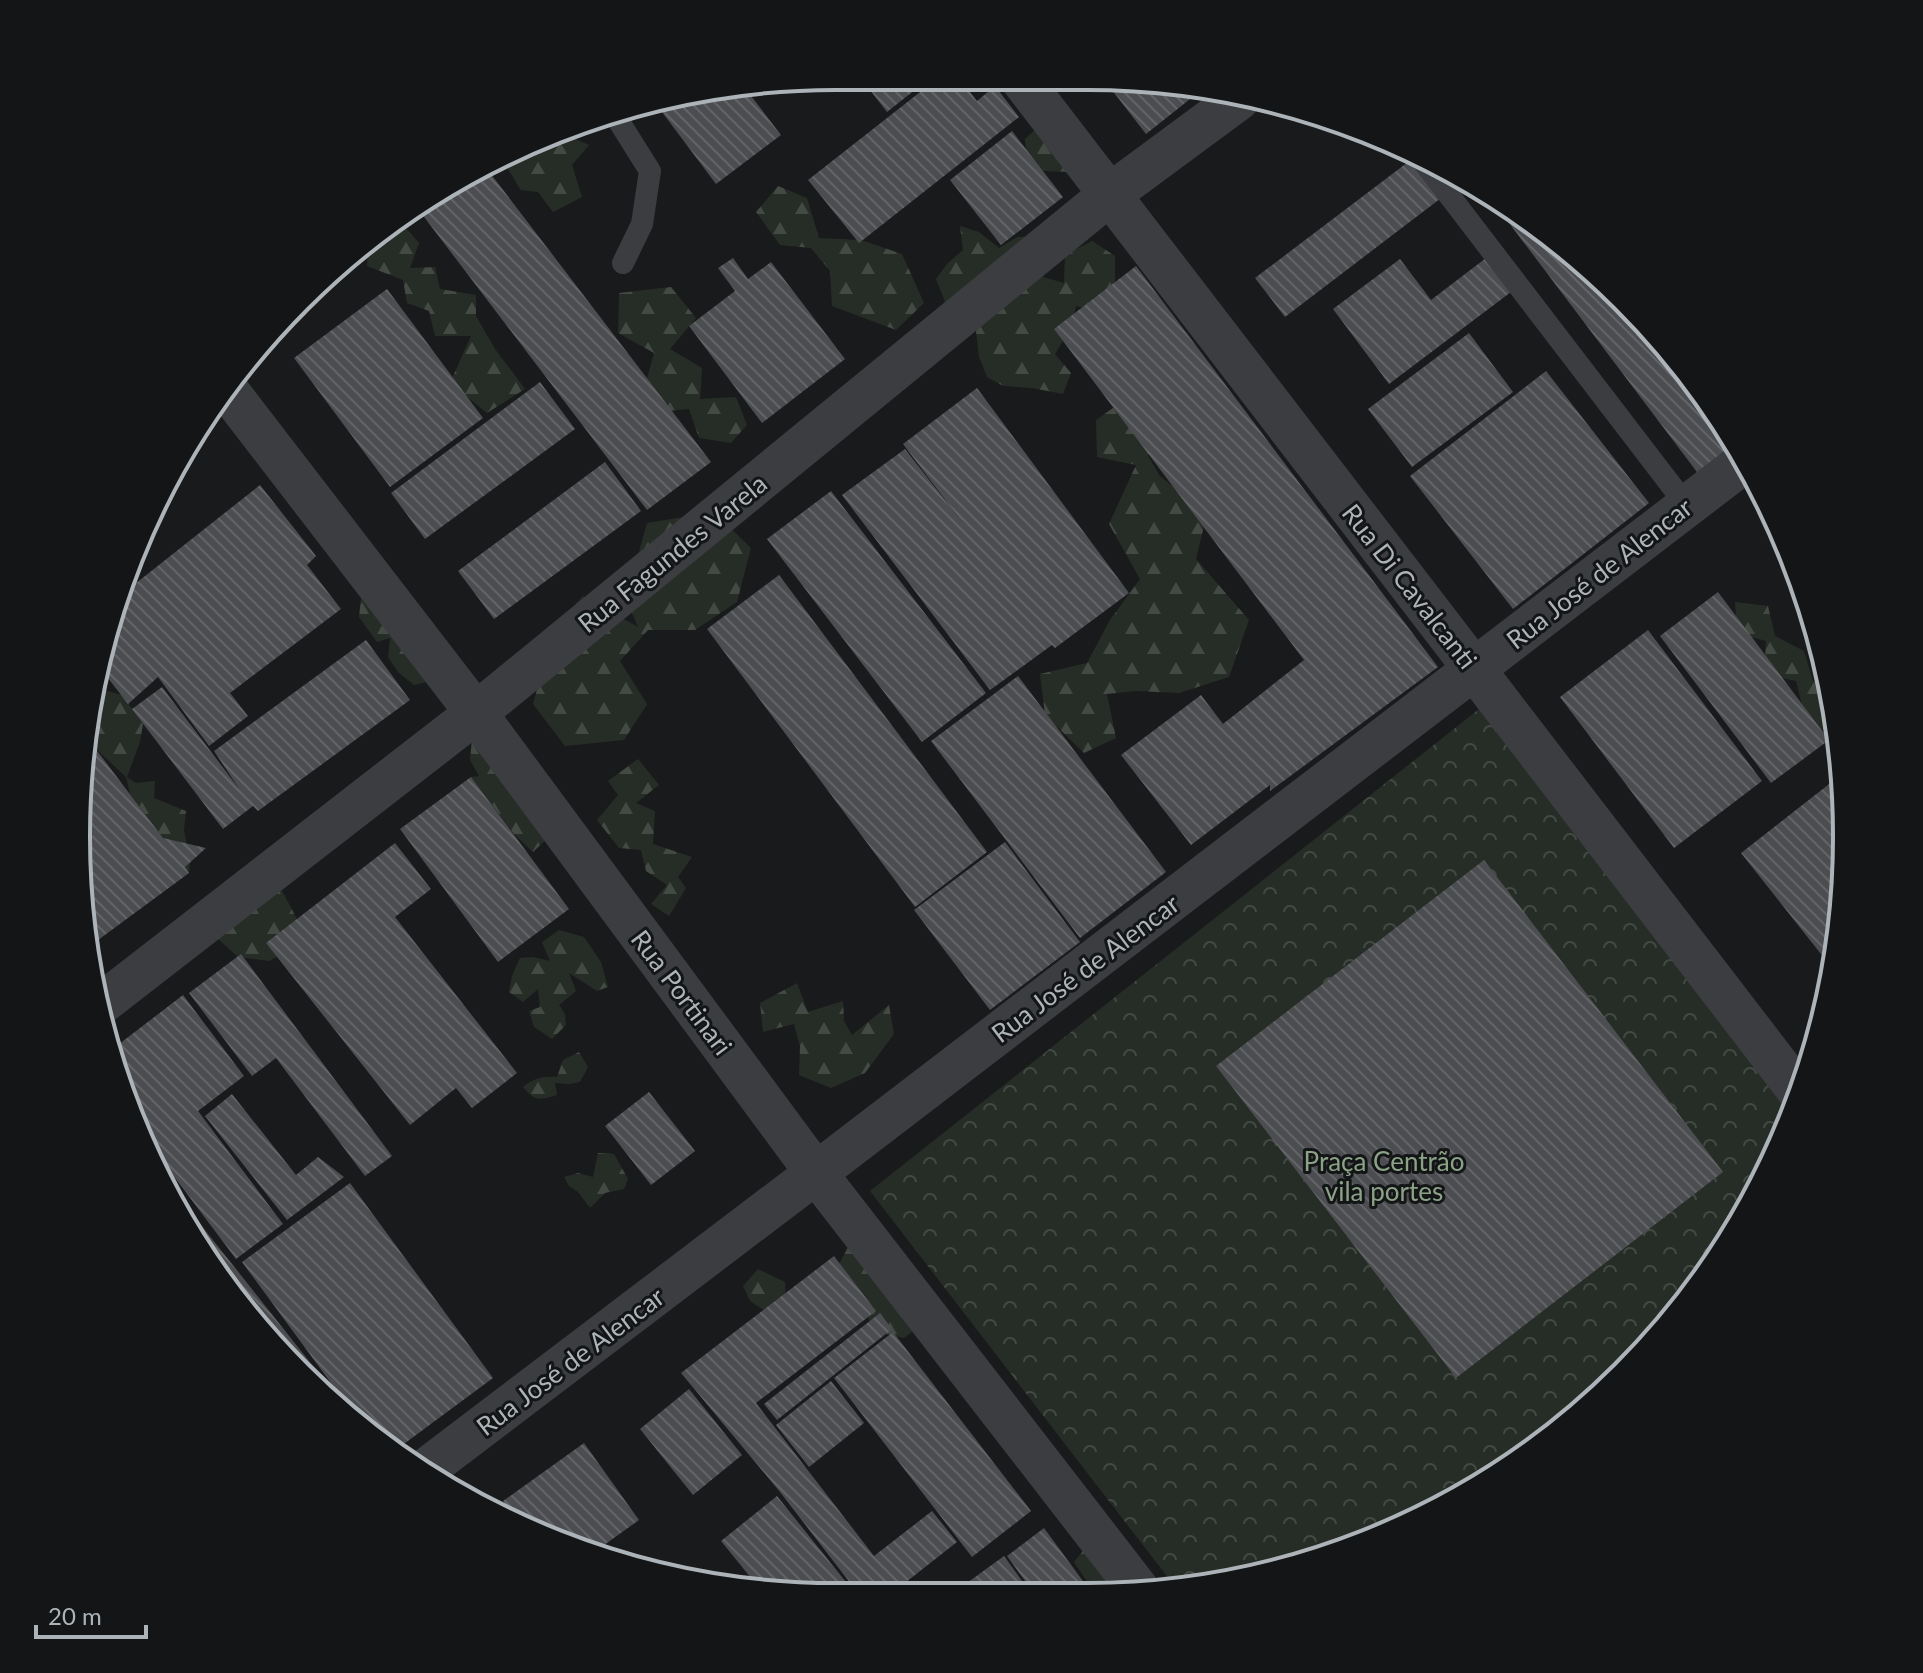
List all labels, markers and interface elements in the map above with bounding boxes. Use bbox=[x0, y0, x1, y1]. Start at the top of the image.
street label: Rua Fagundes Varela bbox=[571, 467, 773, 639]
street label: Rua José de Alencar bbox=[1500, 490, 1699, 655]
street label: Rua Di Cavalcanti bbox=[1336, 497, 1484, 675]
street label: Rua José de Alencar bbox=[985, 887, 1186, 1049]
street label: Rua Portinari bbox=[625, 923, 739, 1061]
park label: Praça Centrão vila portes bbox=[1304, 1145, 1464, 1207]
street label: Rua José de Alencar bbox=[470, 1280, 671, 1442]
scale bar bbox=[36, 1589, 146, 1639]
text: 20 m bbox=[48, 1601, 102, 1630]

